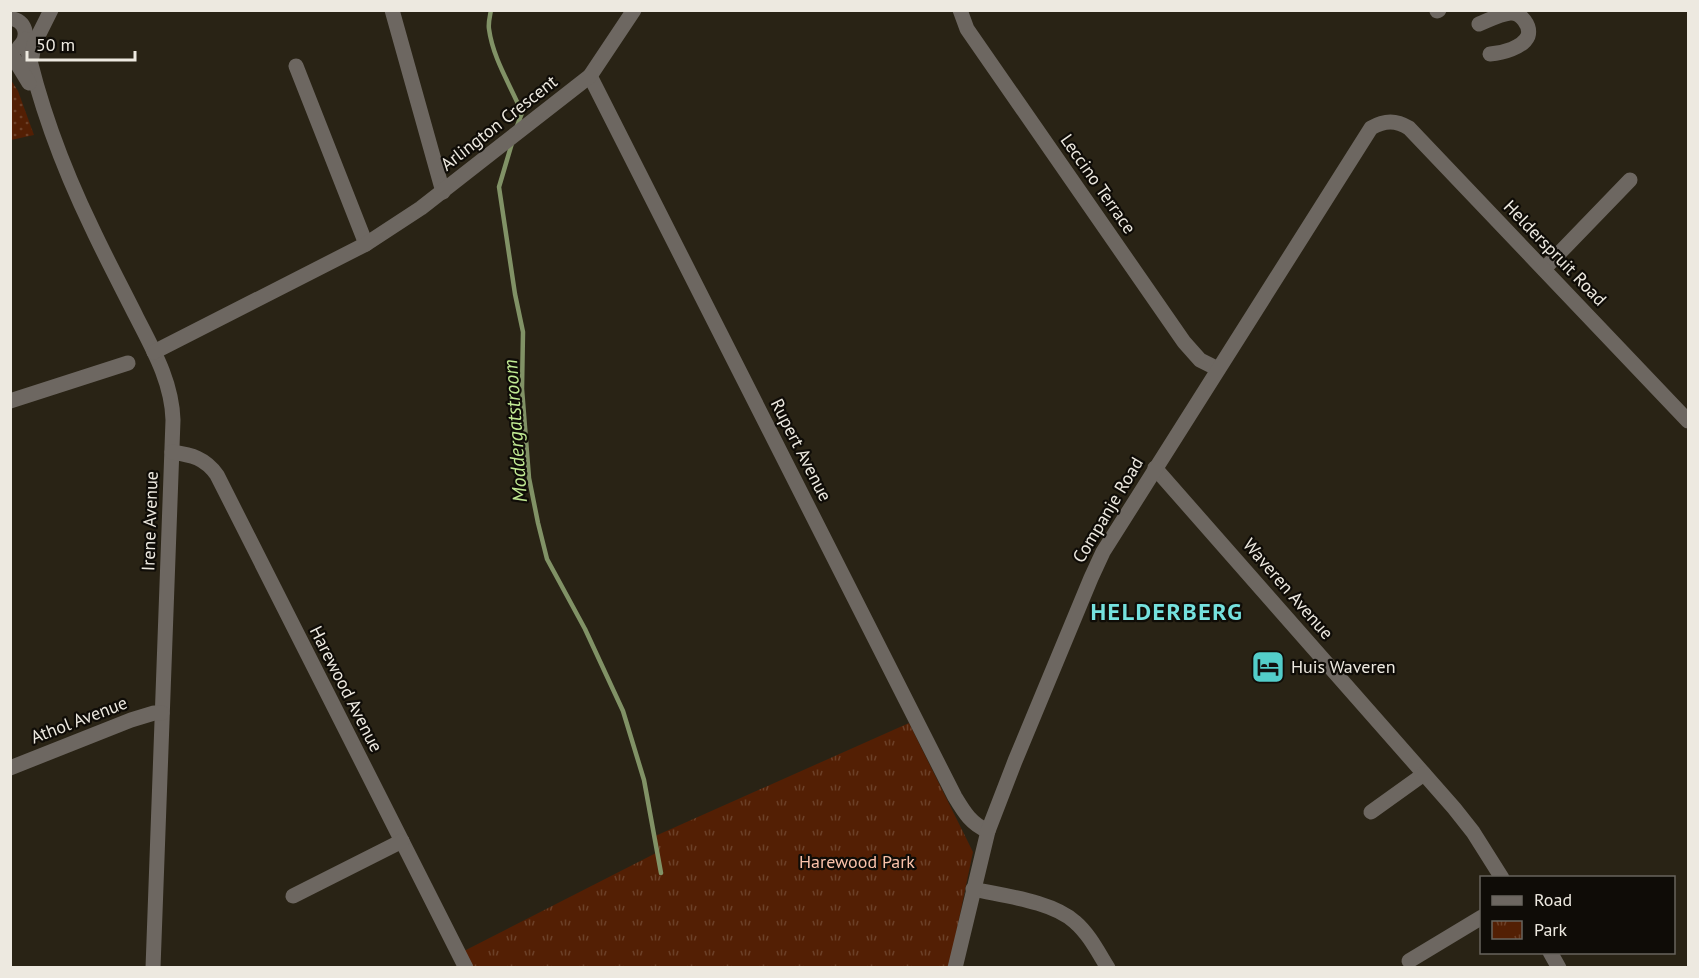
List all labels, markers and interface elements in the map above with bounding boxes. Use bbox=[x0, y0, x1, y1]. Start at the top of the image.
scale bar bbox=[27, 24, 135, 62]
text: 50 m bbox=[36, 33, 75, 56]
street label: Arlington Crescent bbox=[436, 70, 562, 175]
street label: Leccino Terrace bbox=[1056, 129, 1141, 238]
street label: Helderspruit Road bbox=[1499, 195, 1612, 310]
water label: Moddergatstroom bbox=[497, 359, 533, 503]
street label: Rupert Avenue bbox=[766, 395, 837, 505]
street label: Companje Road bbox=[1067, 453, 1148, 567]
street label: Irene Avenue bbox=[136, 471, 163, 571]
street label: Waveren Avenue bbox=[1238, 533, 1338, 644]
district label: HELDERBERG bbox=[1091, 596, 1243, 627]
street label: Harewood Avenue bbox=[305, 622, 388, 756]
hotel icon: Huis Waveren bbox=[1250, 649, 1286, 685]
place label: Huis Waveren bbox=[1291, 655, 1396, 678]
street label: Athol Avenue bbox=[27, 691, 130, 748]
park label: Harewood Park bbox=[799, 850, 915, 873]
legend bbox=[1480, 876, 1675, 954]
text: Road bbox=[1534, 888, 1572, 911]
text: Park bbox=[1534, 918, 1567, 941]

